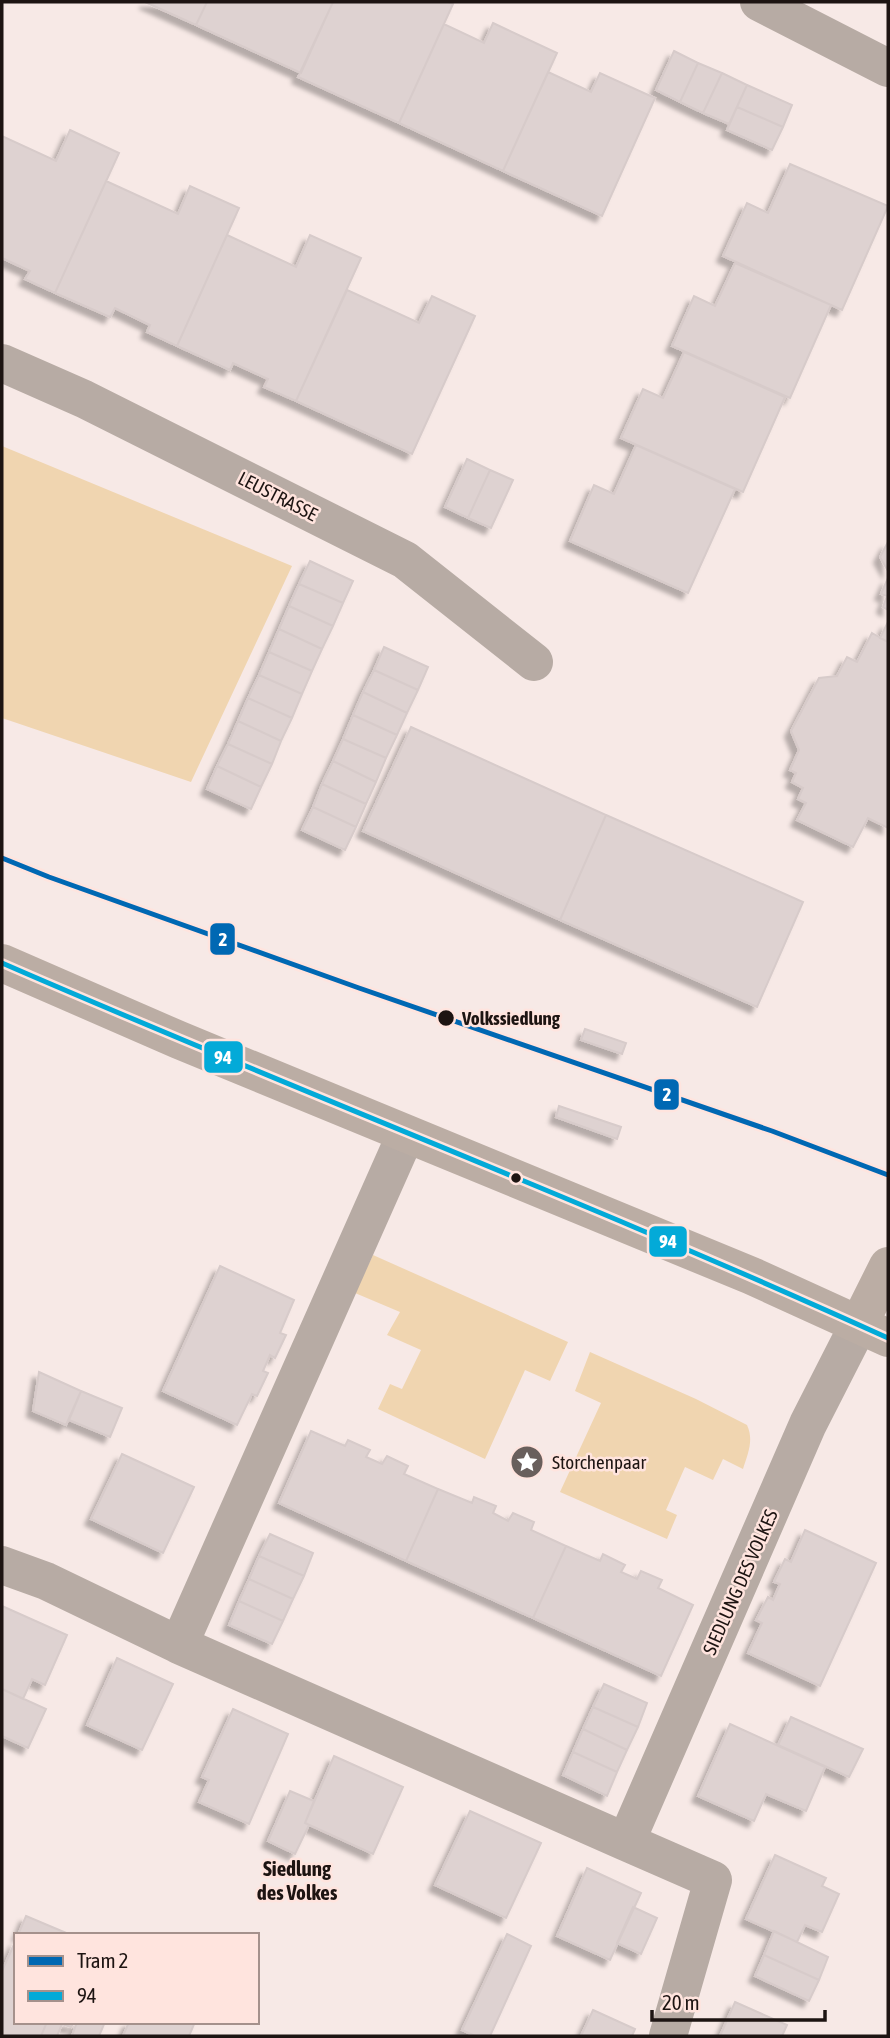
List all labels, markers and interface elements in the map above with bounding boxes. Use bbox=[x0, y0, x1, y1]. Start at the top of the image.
street label: LEUSTRASSE bbox=[235, 467, 321, 525]
line badge: 2 bbox=[209, 922, 236, 956]
text: 2 bbox=[219, 928, 228, 950]
place label: Volkssiedlung bbox=[461, 1007, 561, 1029]
marker: Volkssiedlung bbox=[436, 1008, 456, 1028]
line badge: 94 bbox=[203, 1040, 244, 1074]
text: 94 bbox=[214, 1046, 232, 1068]
line badge: 2 bbox=[653, 1078, 680, 1111]
text: 2 bbox=[663, 1083, 672, 1105]
unlabelled marker bbox=[509, 1171, 523, 1185]
line badge: 94 bbox=[648, 1225, 688, 1258]
text: 94 bbox=[659, 1230, 677, 1252]
place icon: Storchenpaar bbox=[508, 1443, 546, 1481]
place label: Storchenpaar bbox=[552, 1451, 647, 1473]
street label: SIEDLUNG DES VOLKES bbox=[698, 1506, 782, 1658]
district label: Siedlung des Volkes bbox=[257, 1856, 338, 1904]
legend bbox=[14, 1933, 259, 2024]
text: Tram 2 bbox=[77, 1948, 128, 1972]
scale bar bbox=[652, 1979, 825, 2023]
text: 94 bbox=[77, 1983, 97, 2007]
text: 20 m bbox=[662, 1990, 700, 2014]

